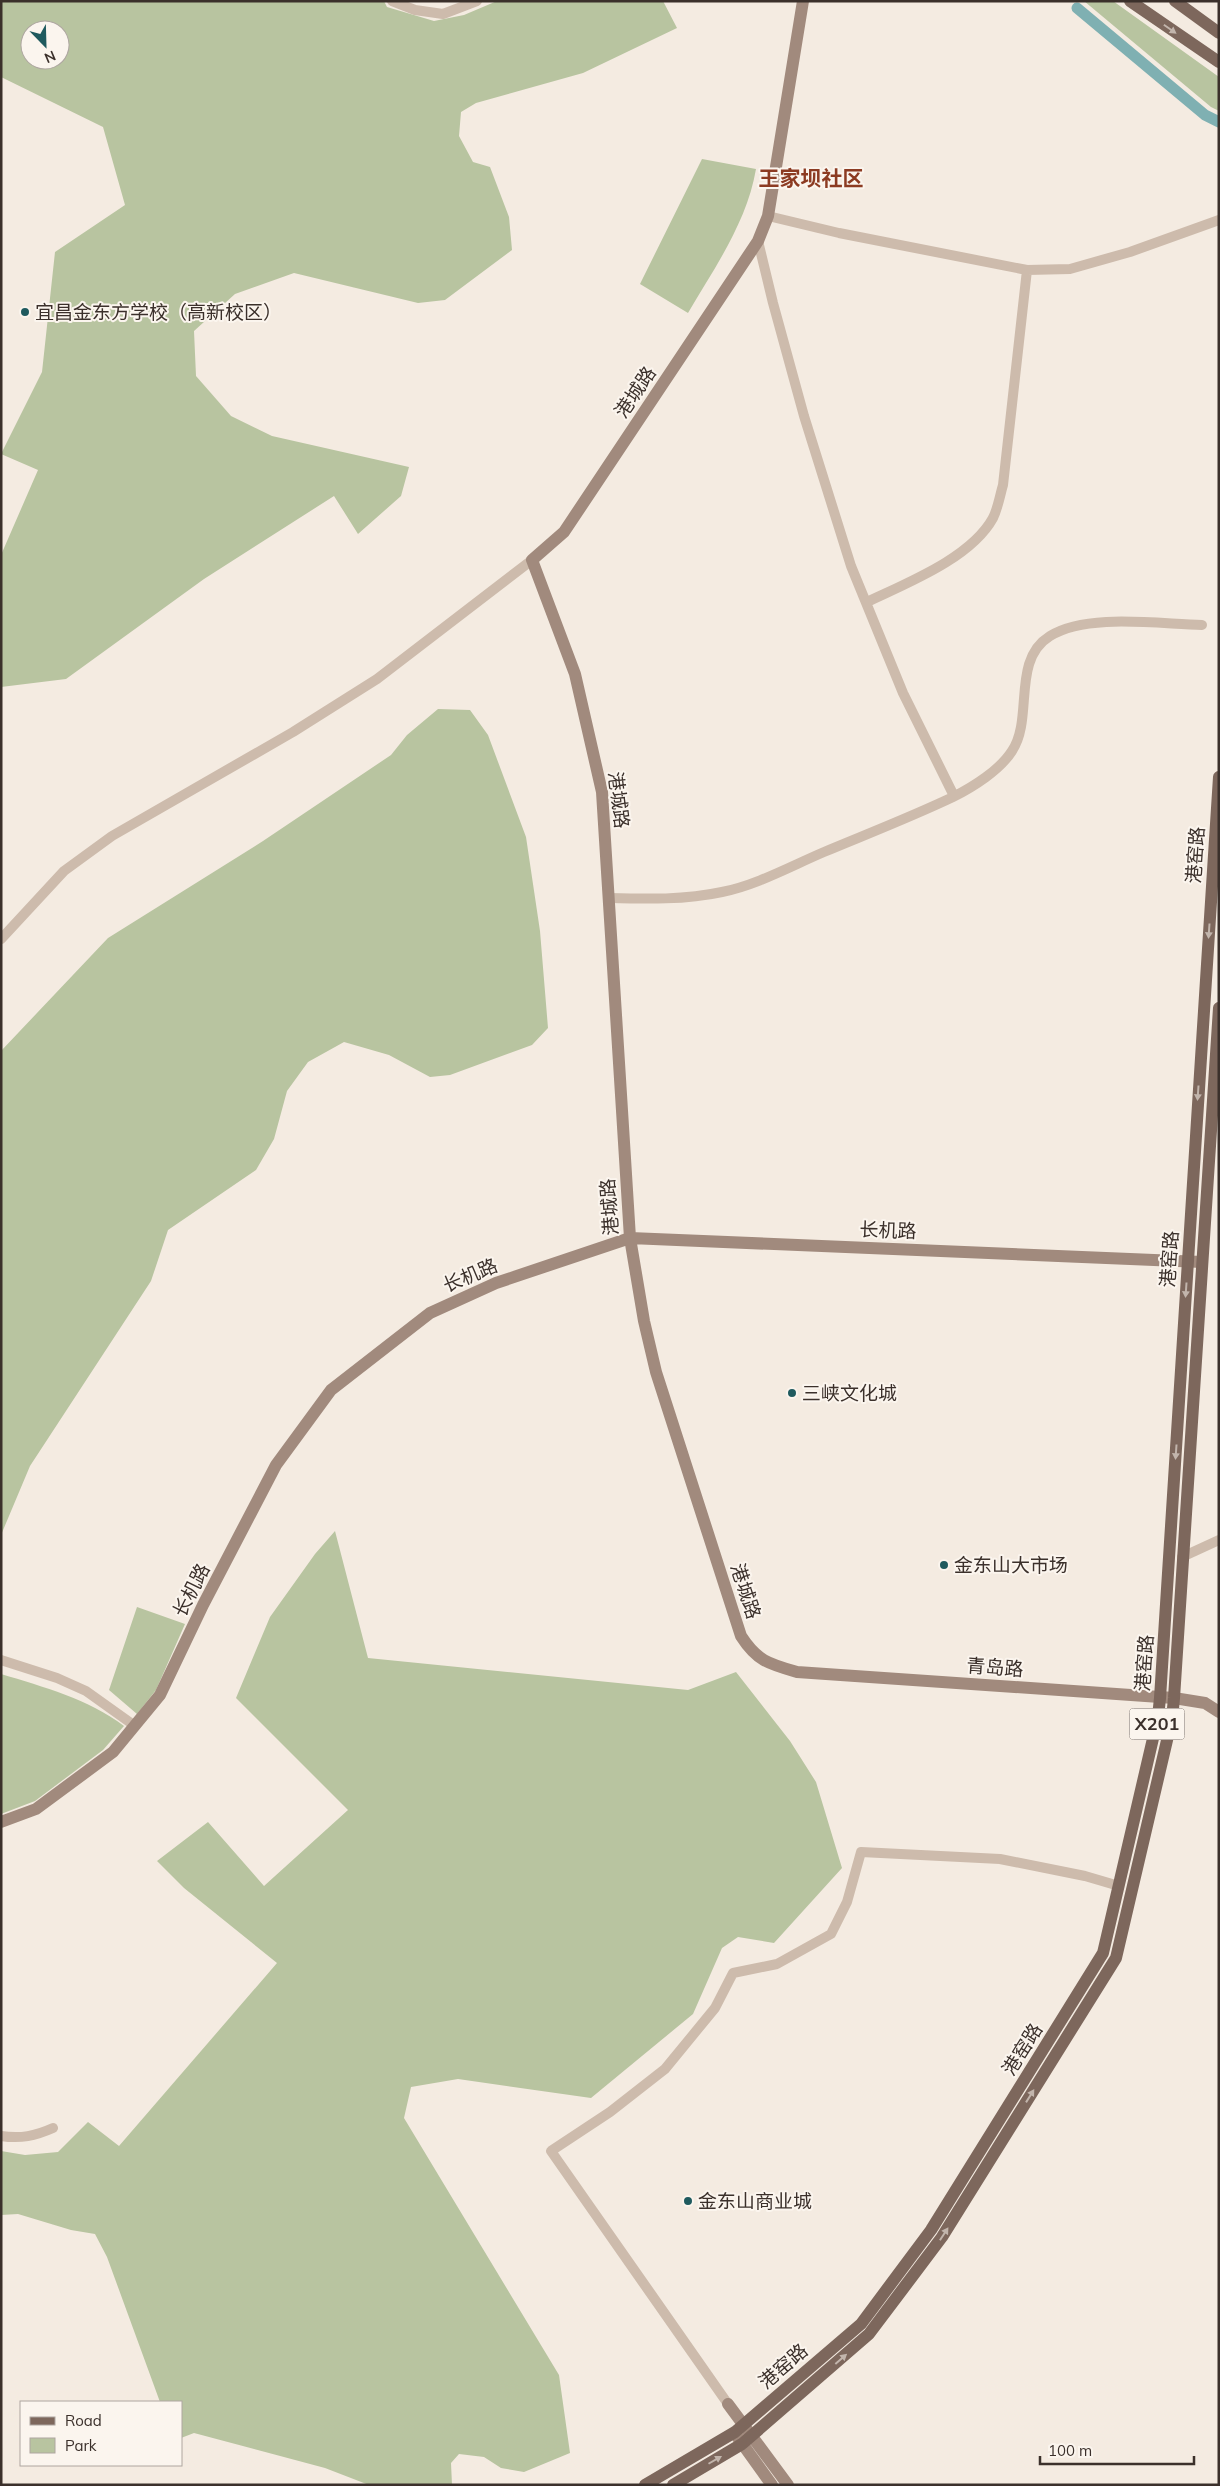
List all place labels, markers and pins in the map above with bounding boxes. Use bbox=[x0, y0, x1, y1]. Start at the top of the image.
place label: 宜昌金东方学校（高新校区） bbox=[35, 300, 282, 324]
marker: 宜昌金东方学校（高新校区） bbox=[19, 306, 31, 318]
place label: 三峡文化城 bbox=[802, 1381, 897, 1405]
marker: 三峡文化城 bbox=[786, 1387, 798, 1399]
place label: 金东山大市场 bbox=[954, 1553, 1068, 1577]
marker: 金东山大市场 bbox=[938, 1559, 950, 1571]
place label: 金东山商业城 bbox=[698, 2189, 812, 2213]
marker: 金东山商业城 bbox=[682, 2195, 694, 2207]

